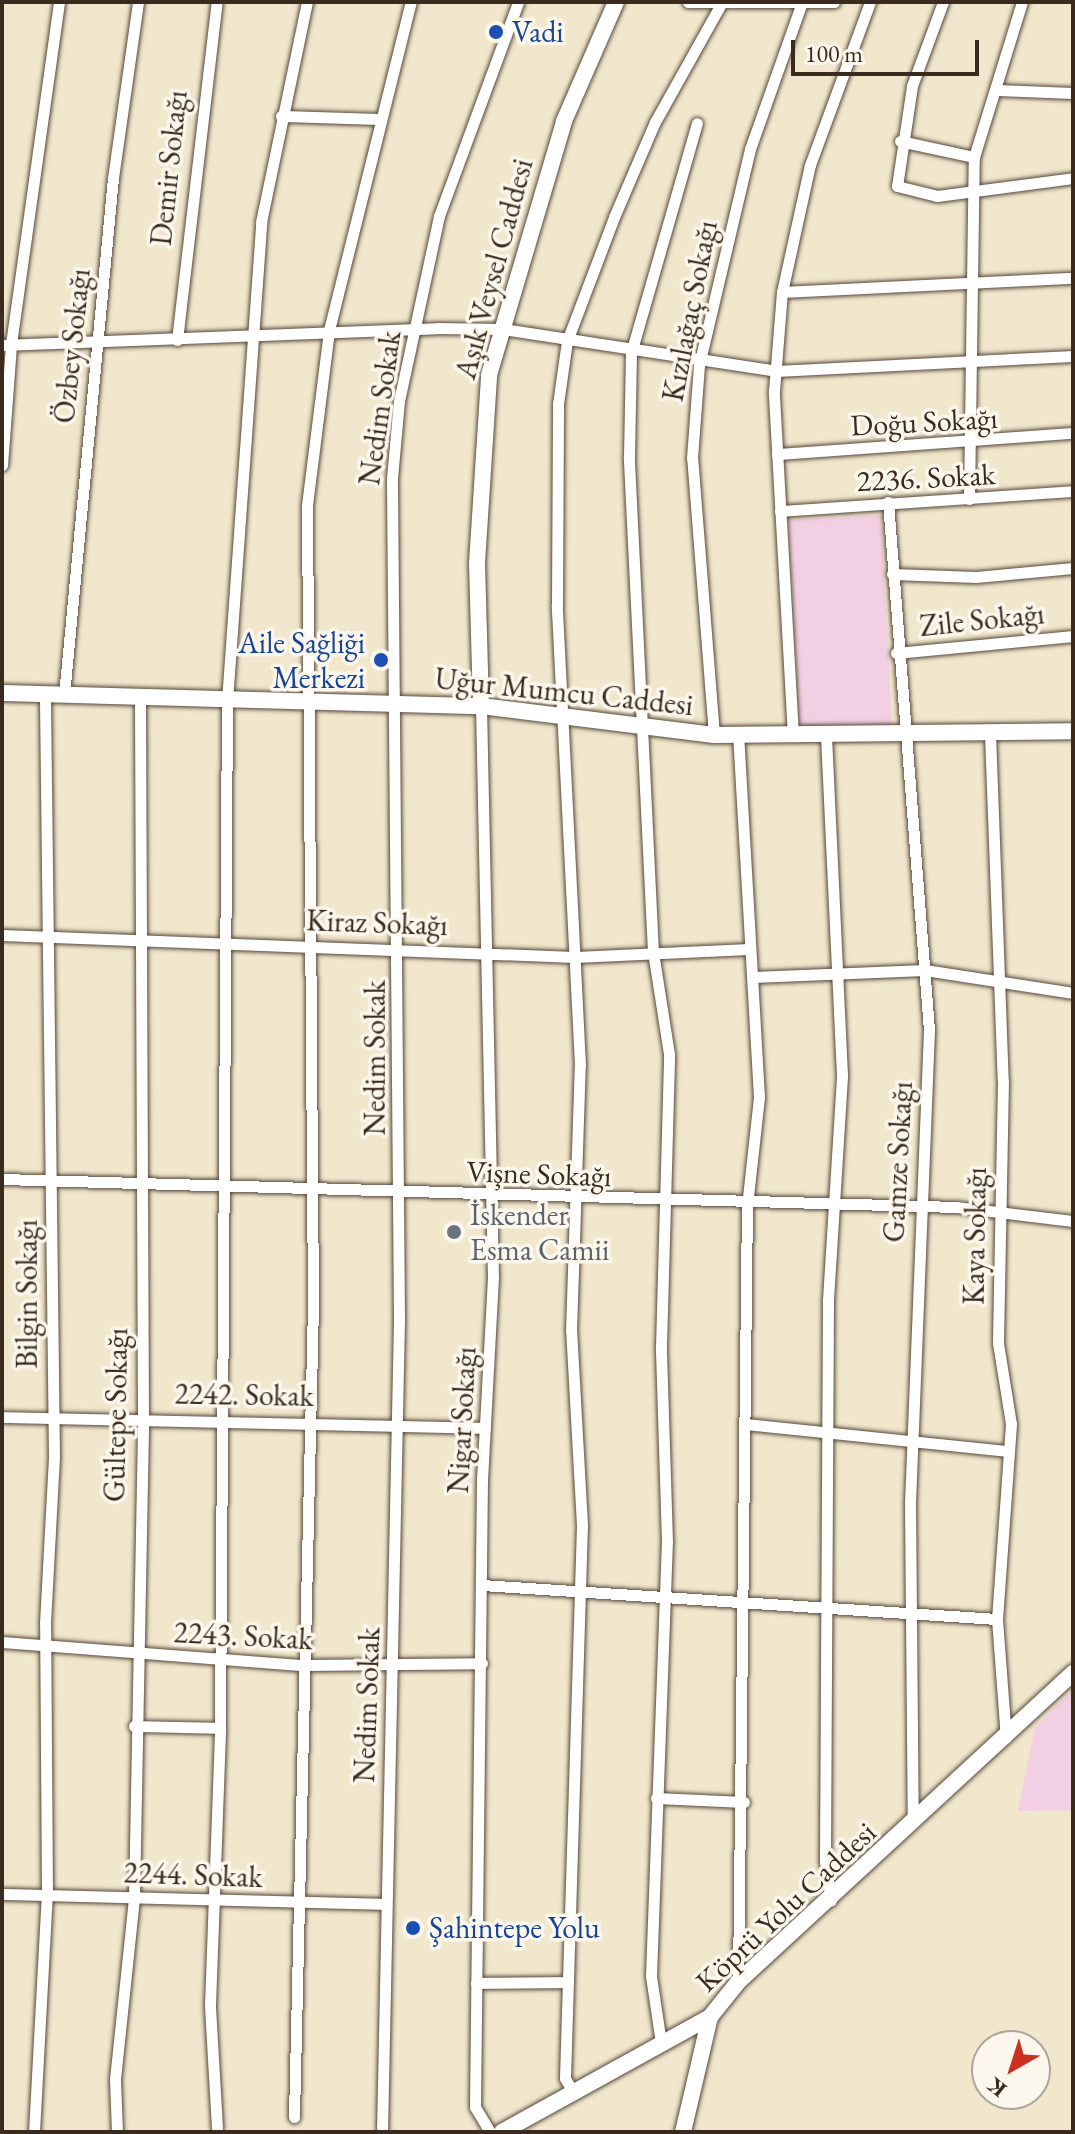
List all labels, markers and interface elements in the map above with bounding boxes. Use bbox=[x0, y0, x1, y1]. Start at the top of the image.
place label: Vadi bbox=[512, 14, 564, 50]
marker: Vadi bbox=[487, 23, 505, 41]
scale bar bbox=[795, 24, 983, 74]
text: 100 m bbox=[805, 38, 863, 69]
street label: Demir Sokağı bbox=[143, 89, 195, 247]
street label: Aşık Veysel Caddesi bbox=[447, 155, 541, 383]
street label: Kızılağaç Sokağı bbox=[655, 217, 725, 405]
street label: Özbey Sokağı bbox=[46, 267, 98, 425]
street label: Nedim Sokak bbox=[351, 329, 409, 487]
street label: Doğu Sokağı bbox=[850, 400, 998, 444]
street label: 2236. Sokak bbox=[856, 456, 996, 500]
street label: Zile Sokağı bbox=[918, 596, 1046, 644]
place label: Aile Sağliği Merkezi bbox=[238, 625, 365, 696]
marker: Aile Sağliği Merkezi bbox=[372, 651, 390, 669]
street label: Uğur Mumcu Caddesi bbox=[433, 661, 695, 723]
street label: Kiraz Sokağı bbox=[306, 903, 448, 943]
street label: Nedim Sokak bbox=[357, 980, 393, 1136]
street label: Gamze Sokağı bbox=[876, 1081, 920, 1243]
street label: Vişne Sokağı bbox=[466, 1153, 612, 1195]
street label: Kaya Sokağı bbox=[956, 1167, 994, 1305]
place label: İskender Esma Camii bbox=[470, 1197, 609, 1268]
street label: Bilgin Sokağı bbox=[9, 1219, 45, 1369]
marker: İskender Esma Camii bbox=[445, 1223, 463, 1241]
street label: Gültepe Sokağı bbox=[96, 1328, 136, 1502]
street label: Nigar Sokağı bbox=[440, 1346, 484, 1494]
street label: 2242. Sokak bbox=[174, 1376, 314, 1414]
street label: 2243. Sokak bbox=[173, 1614, 313, 1658]
street label: Nedim Sokak bbox=[346, 1627, 388, 1783]
street label: Köprü Yolu Caddesi bbox=[689, 1814, 883, 2000]
street label: 2244. Sokak bbox=[123, 1855, 263, 1895]
place label: Şahintepe Yolu bbox=[429, 1910, 600, 1946]
marker: Şahintepe Yolu bbox=[404, 1919, 422, 1937]
north arrow bbox=[971, 2030, 1051, 2110]
text: K bbox=[981, 2071, 1012, 2104]

